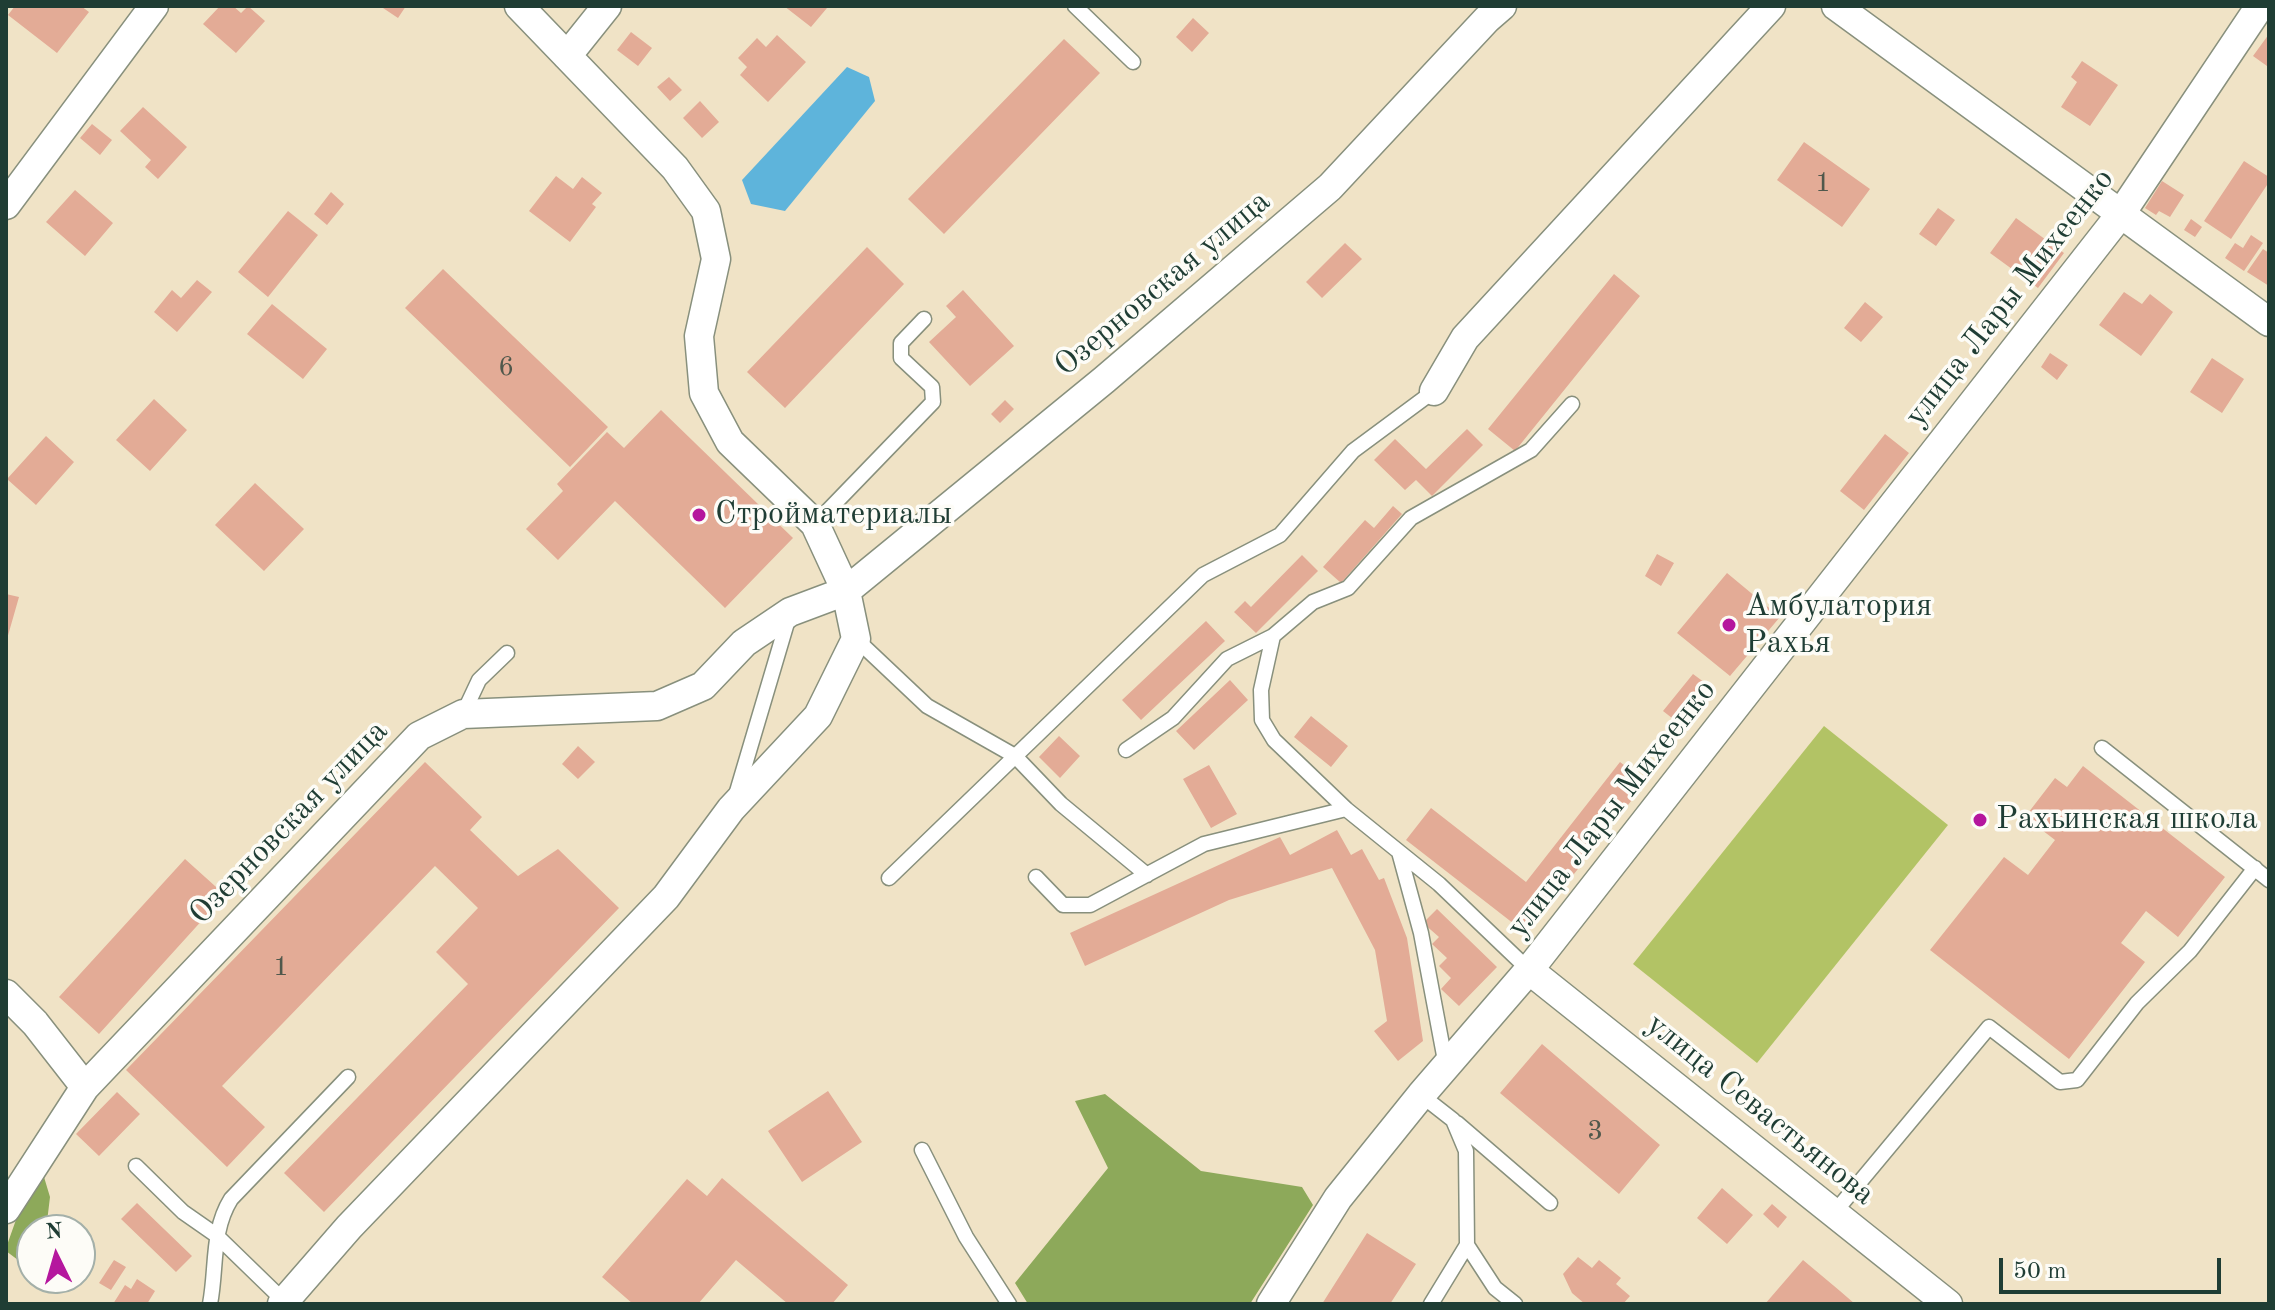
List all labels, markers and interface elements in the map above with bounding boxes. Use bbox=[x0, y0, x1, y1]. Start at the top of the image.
street label: улица Лары Михеенко bbox=[1897, 161, 2123, 435]
house number: 1 bbox=[1815, 167, 1831, 201]
street label: Озерновская улица bbox=[1047, 183, 1279, 385]
house number: 6 bbox=[498, 351, 514, 385]
place label: Стройматериалы bbox=[715, 496, 952, 534]
marker: Стройматериалы bbox=[690, 506, 708, 524]
place label: Амбулатория Рахья bbox=[1745, 588, 1932, 663]
marker: Амбулатория Рахья bbox=[1720, 616, 1738, 634]
street label: улица Лары Михеенко bbox=[1499, 672, 1725, 946]
street label: Озерновская улица bbox=[182, 713, 396, 933]
place label: Рахьинская школа bbox=[1996, 801, 2258, 839]
marker: Рахьинская школа bbox=[1971, 811, 1989, 829]
house number: 1 bbox=[273, 951, 289, 985]
street label: улица Севастьянова bbox=[1638, 1006, 1882, 1214]
house number: 3 bbox=[1587, 1115, 1603, 1149]
north arrow bbox=[16, 1214, 96, 1294]
text: N bbox=[45, 1220, 63, 1244]
scale bar bbox=[2003, 1242, 2225, 1292]
text: 50 m bbox=[2013, 1260, 2067, 1284]

